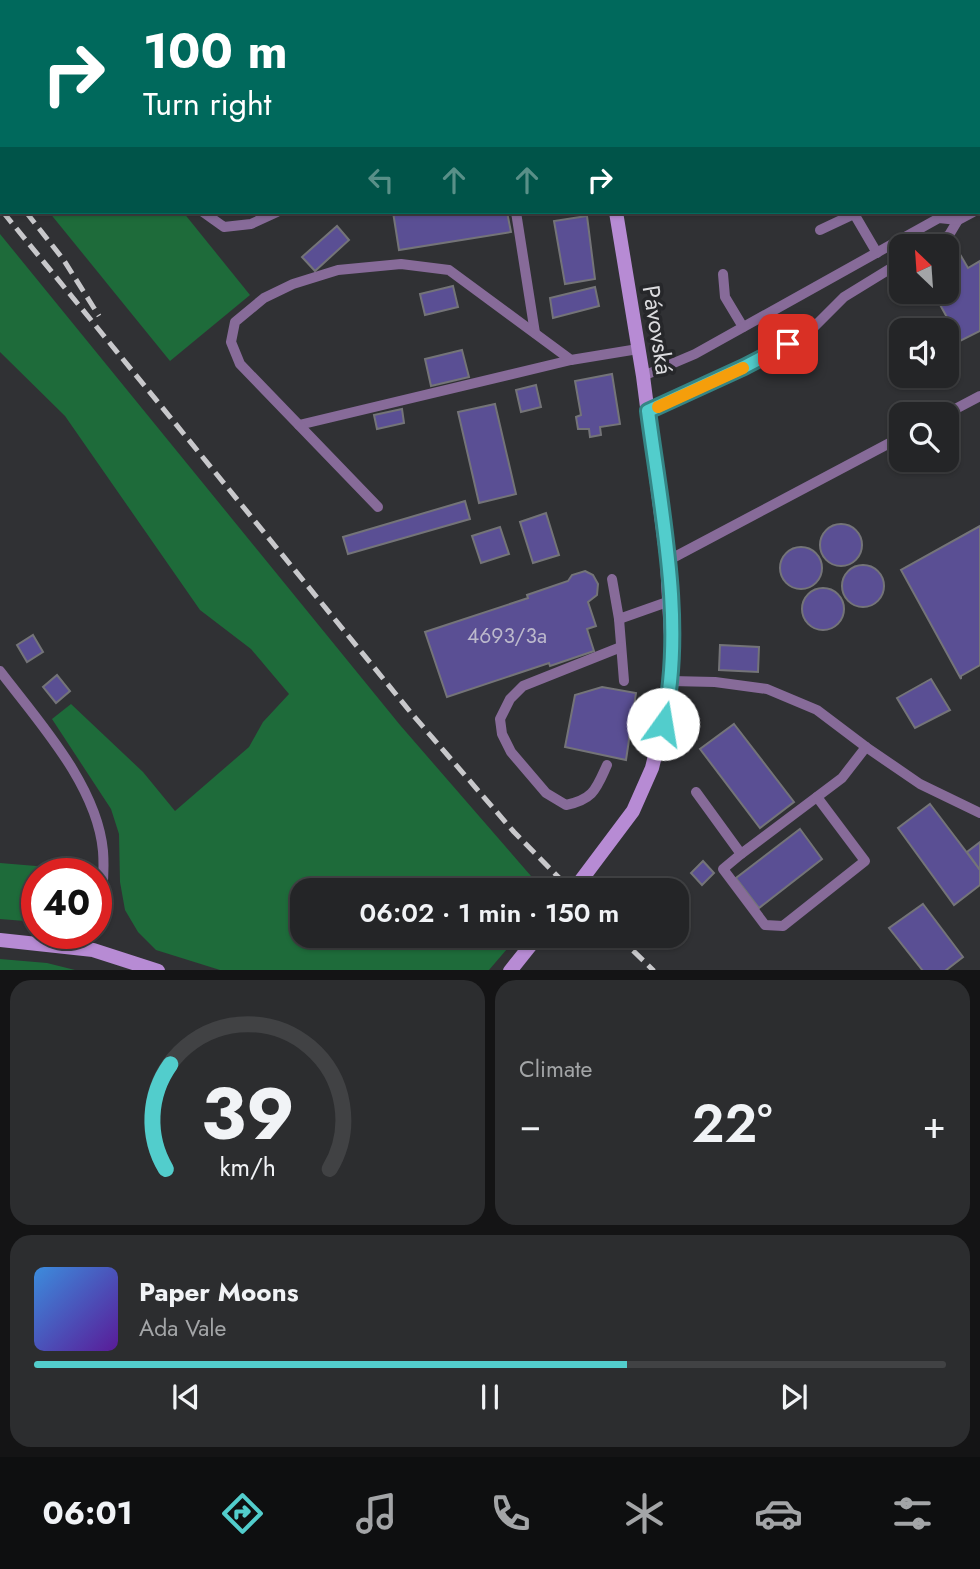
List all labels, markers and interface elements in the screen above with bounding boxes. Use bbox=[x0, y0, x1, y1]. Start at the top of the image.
text: 100 m bbox=[143, 16, 288, 86]
icon: right bbox=[28, 28, 119, 119]
text: Turn right bbox=[143, 81, 272, 127]
icon: left bbox=[362, 161, 400, 199]
icon: ahead bbox=[435, 161, 473, 199]
icon: ahead bbox=[508, 161, 546, 199]
icon: right bbox=[581, 161, 619, 199]
north arrow bbox=[889, 234, 959, 304]
map controls bbox=[889, 234, 959, 472]
street label: Pávovská bbox=[634, 283, 682, 377]
pin bbox=[758, 314, 818, 374]
button: sound bbox=[889, 318, 959, 388]
icon: arrive bbox=[769, 325, 807, 363]
button: search bbox=[889, 402, 959, 472]
house number: 4693/3a bbox=[467, 621, 547, 651]
position arrow bbox=[626, 687, 700, 761]
speed limit sign: 40 bbox=[21, 858, 112, 949]
text: 06:02 · 1 min · 150 m bbox=[360, 894, 619, 932]
text: Climate bbox=[519, 1052, 592, 1086]
text: 39 bbox=[201, 1061, 294, 1166]
text: 22° bbox=[692, 1086, 772, 1162]
text: − bbox=[519, 1097, 541, 1152]
text: + bbox=[923, 1097, 946, 1152]
text: km/h bbox=[219, 1148, 276, 1184]
text: Paper Moons bbox=[139, 1273, 299, 1311]
text: Ada Vale bbox=[139, 1311, 226, 1345]
icon: previous bbox=[167, 1378, 205, 1416]
icon: pause bbox=[471, 1378, 509, 1416]
icon: next bbox=[775, 1378, 813, 1416]
icon: directions bbox=[218, 1489, 267, 1538]
icon: music bbox=[352, 1489, 401, 1538]
icon: phone bbox=[486, 1489, 535, 1538]
icon: climate bbox=[620, 1489, 669, 1538]
icon: car bbox=[754, 1489, 803, 1538]
icon: filters bbox=[888, 1489, 937, 1538]
text: 06:01 bbox=[43, 1490, 133, 1536]

